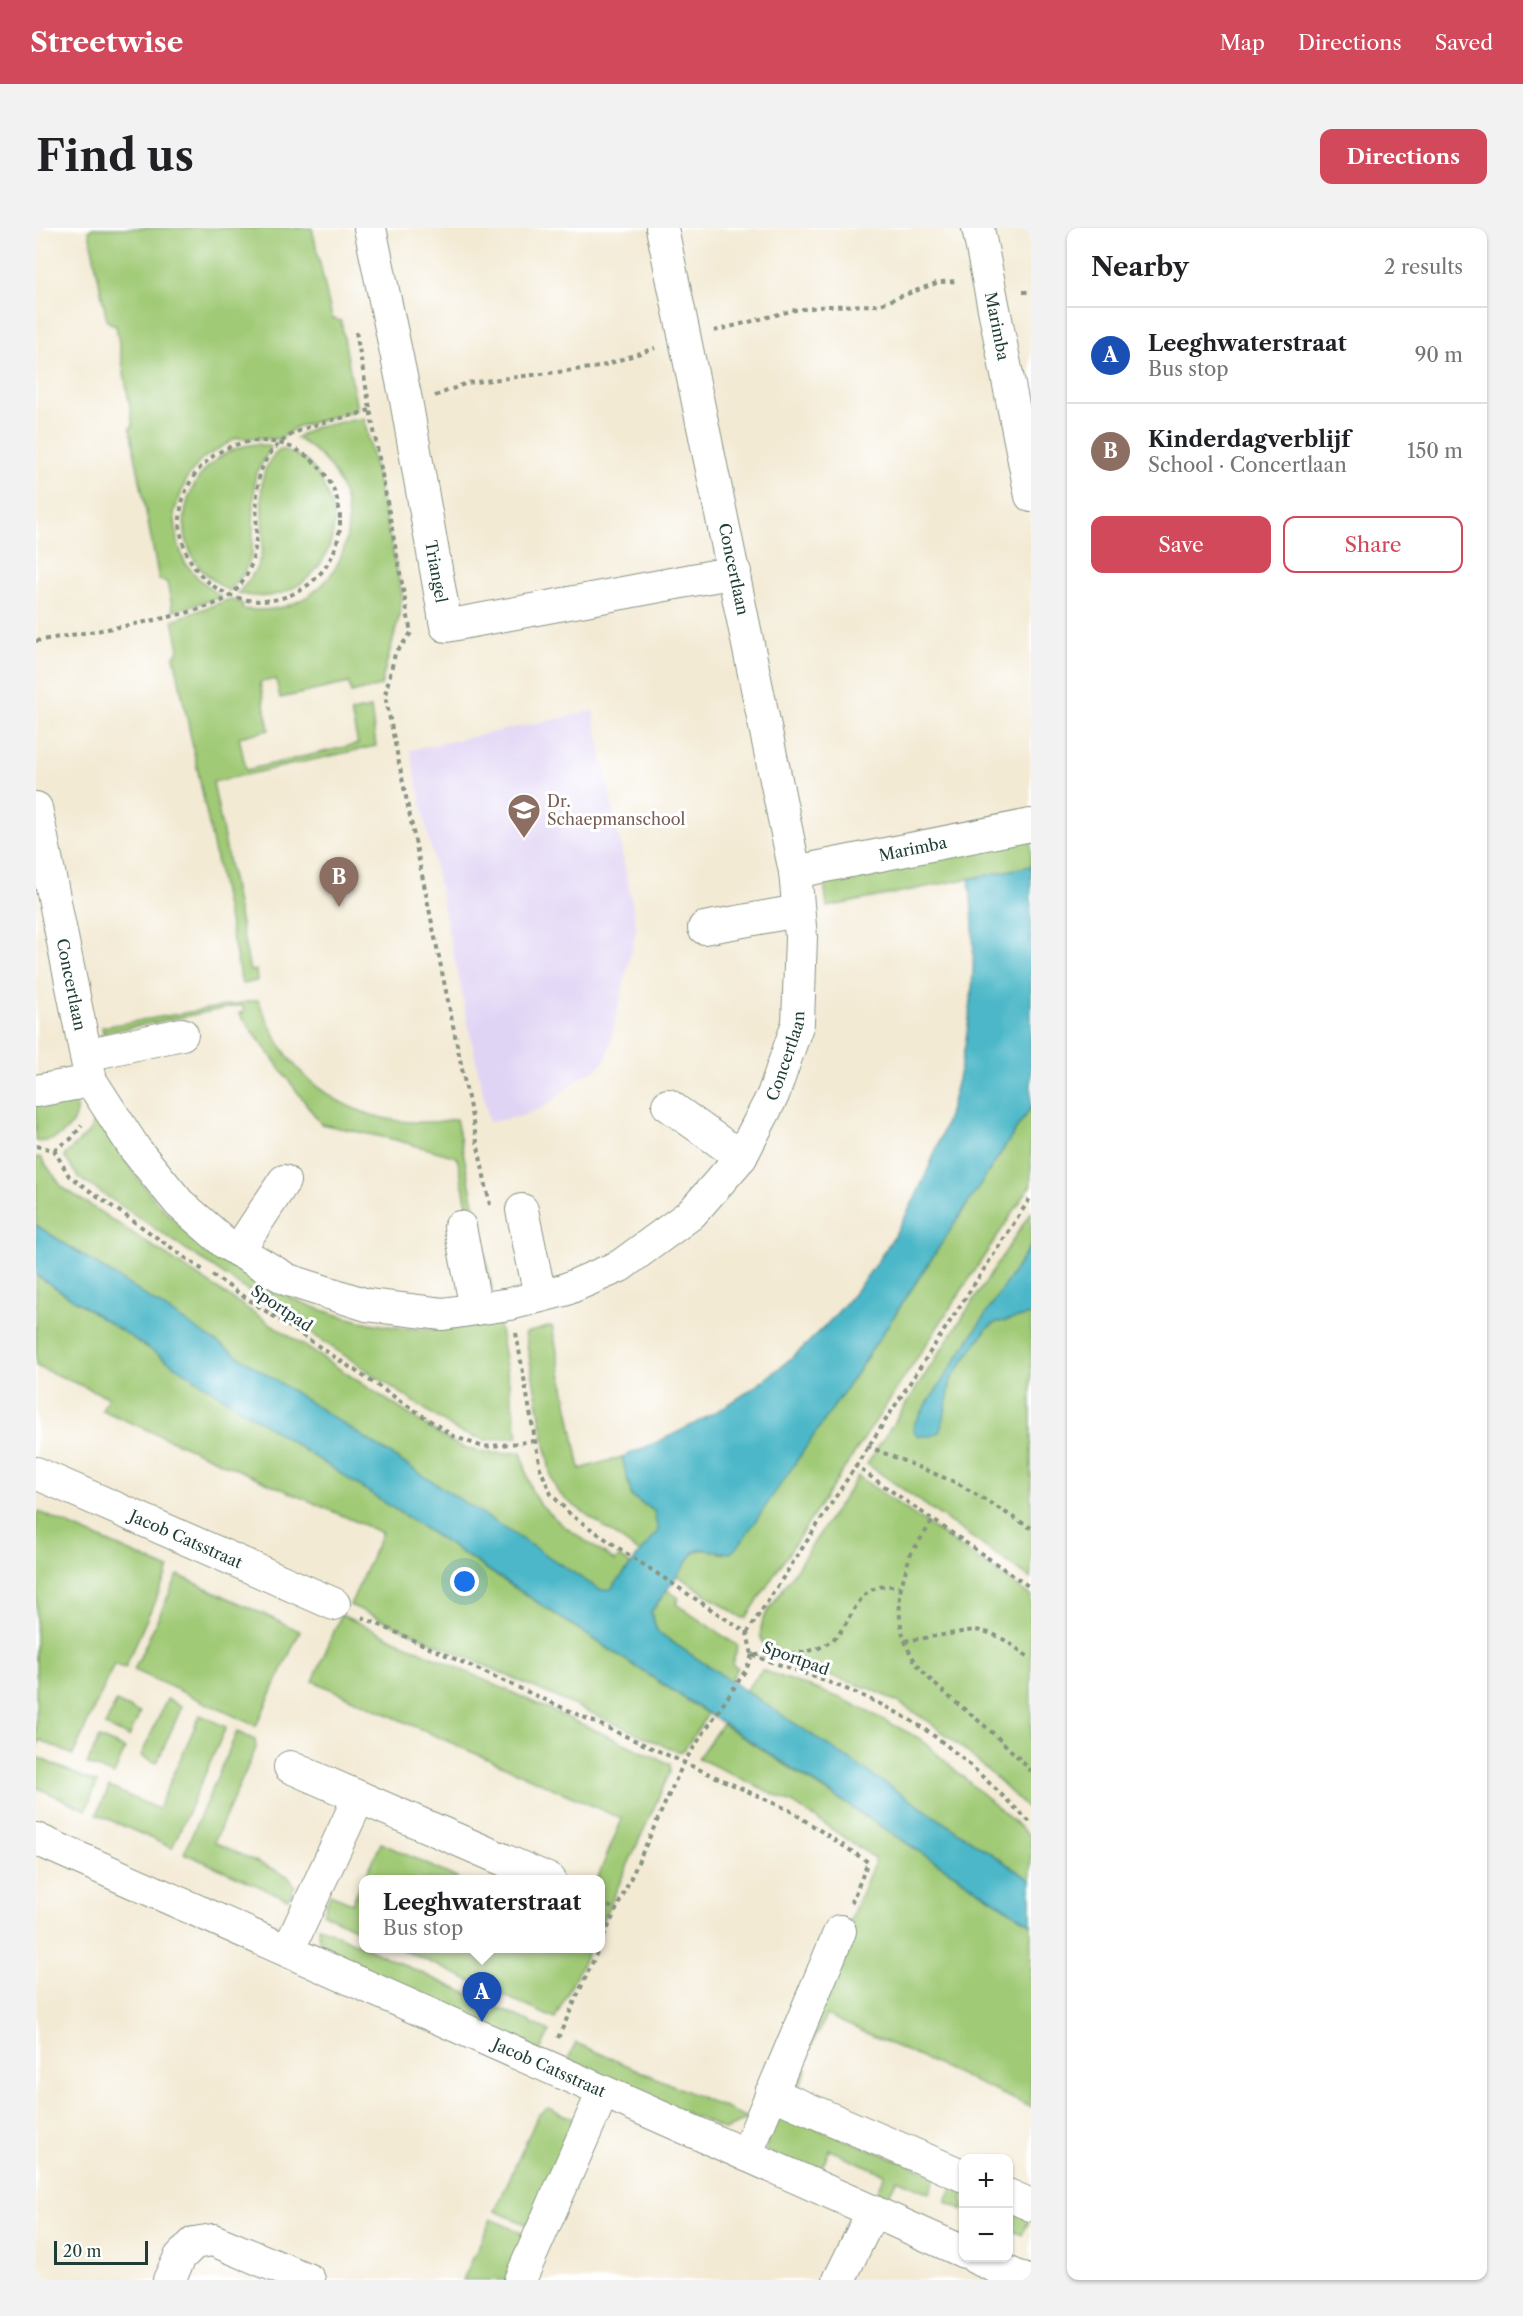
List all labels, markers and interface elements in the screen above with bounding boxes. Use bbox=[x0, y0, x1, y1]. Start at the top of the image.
text: Streetwise bbox=[30, 25, 184, 59]
text: Map bbox=[1220, 30, 1265, 55]
text: Directions bbox=[1298, 30, 1402, 55]
text: Saved bbox=[1435, 30, 1493, 55]
button: Directions bbox=[1320, 129, 1487, 184]
text: Find us bbox=[36, 130, 194, 182]
text: Nearby bbox=[1091, 251, 1189, 283]
text: 2 results bbox=[1384, 255, 1463, 279]
street label: Marimba bbox=[981, 290, 1014, 362]
text: Leeghwaterstraat bbox=[1148, 330, 1346, 357]
text: A bbox=[1103, 343, 1118, 367]
text: 90 m bbox=[1415, 343, 1463, 367]
text: Bus stop bbox=[1148, 357, 1229, 381]
text: Kinderdagverblijf bbox=[1148, 426, 1350, 453]
text: B bbox=[1103, 439, 1118, 463]
text: 150 m bbox=[1407, 439, 1463, 463]
text: School · Concertlaan bbox=[1148, 453, 1347, 477]
button: Save bbox=[1091, 516, 1271, 573]
button: Share bbox=[1283, 516, 1463, 573]
street label: Concertlaan bbox=[714, 521, 754, 617]
street label: Triangel bbox=[421, 539, 452, 605]
place label: Dr. Schaepmanschool bbox=[547, 791, 686, 829]
school or university icon: Dr. Schaepmanschool bbox=[506, 792, 542, 839]
street label: Marimba bbox=[877, 832, 949, 865]
pin: B bbox=[320, 858, 358, 907]
street label: Concertlaan bbox=[52, 937, 91, 1032]
street label: Concertlaan bbox=[762, 1011, 808, 1103]
street label: Sportpad bbox=[248, 1280, 317, 1336]
street label: Jacob Catsstraat bbox=[124, 1504, 246, 1573]
your location bbox=[450, 1567, 479, 1596]
street label: Sportpad bbox=[760, 1637, 832, 1679]
popup bbox=[359, 1875, 605, 1953]
text: Leeghwaterstraat bbox=[383, 1889, 581, 1916]
text: Bus stop bbox=[383, 1916, 463, 1940]
pin: A bbox=[462, 1972, 502, 2022]
street label: Jacob Catsstraat bbox=[487, 2033, 609, 2101]
map controls bbox=[959, 2154, 1013, 2262]
button: + bbox=[959, 2154, 1013, 2208]
button: − bbox=[959, 2208, 1013, 2262]
scale bar bbox=[54, 2238, 148, 2266]
text: 20 m bbox=[63, 2241, 102, 2261]

